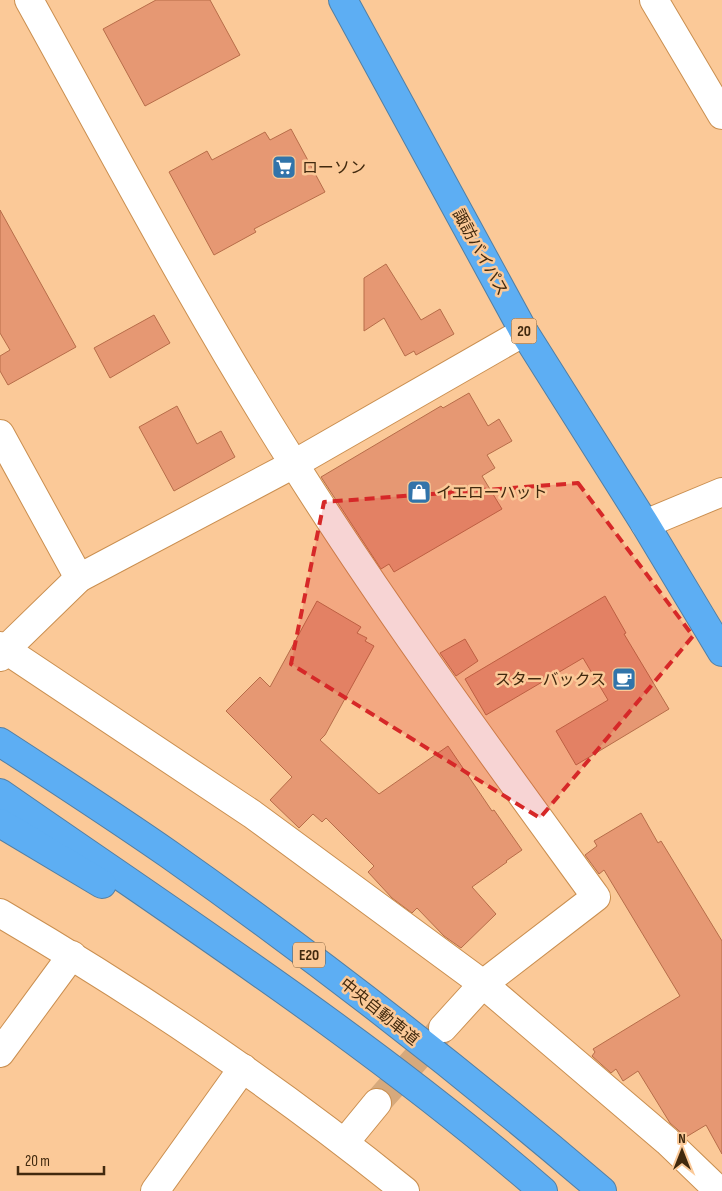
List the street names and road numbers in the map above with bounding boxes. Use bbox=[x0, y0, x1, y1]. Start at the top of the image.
street label: 諏訪バイパス bbox=[448, 206, 511, 299]
road number: 20 bbox=[512, 318, 536, 344]
road number: E20 bbox=[293, 942, 325, 968]
street label: 中央自動車道 bbox=[336, 975, 422, 1050]

